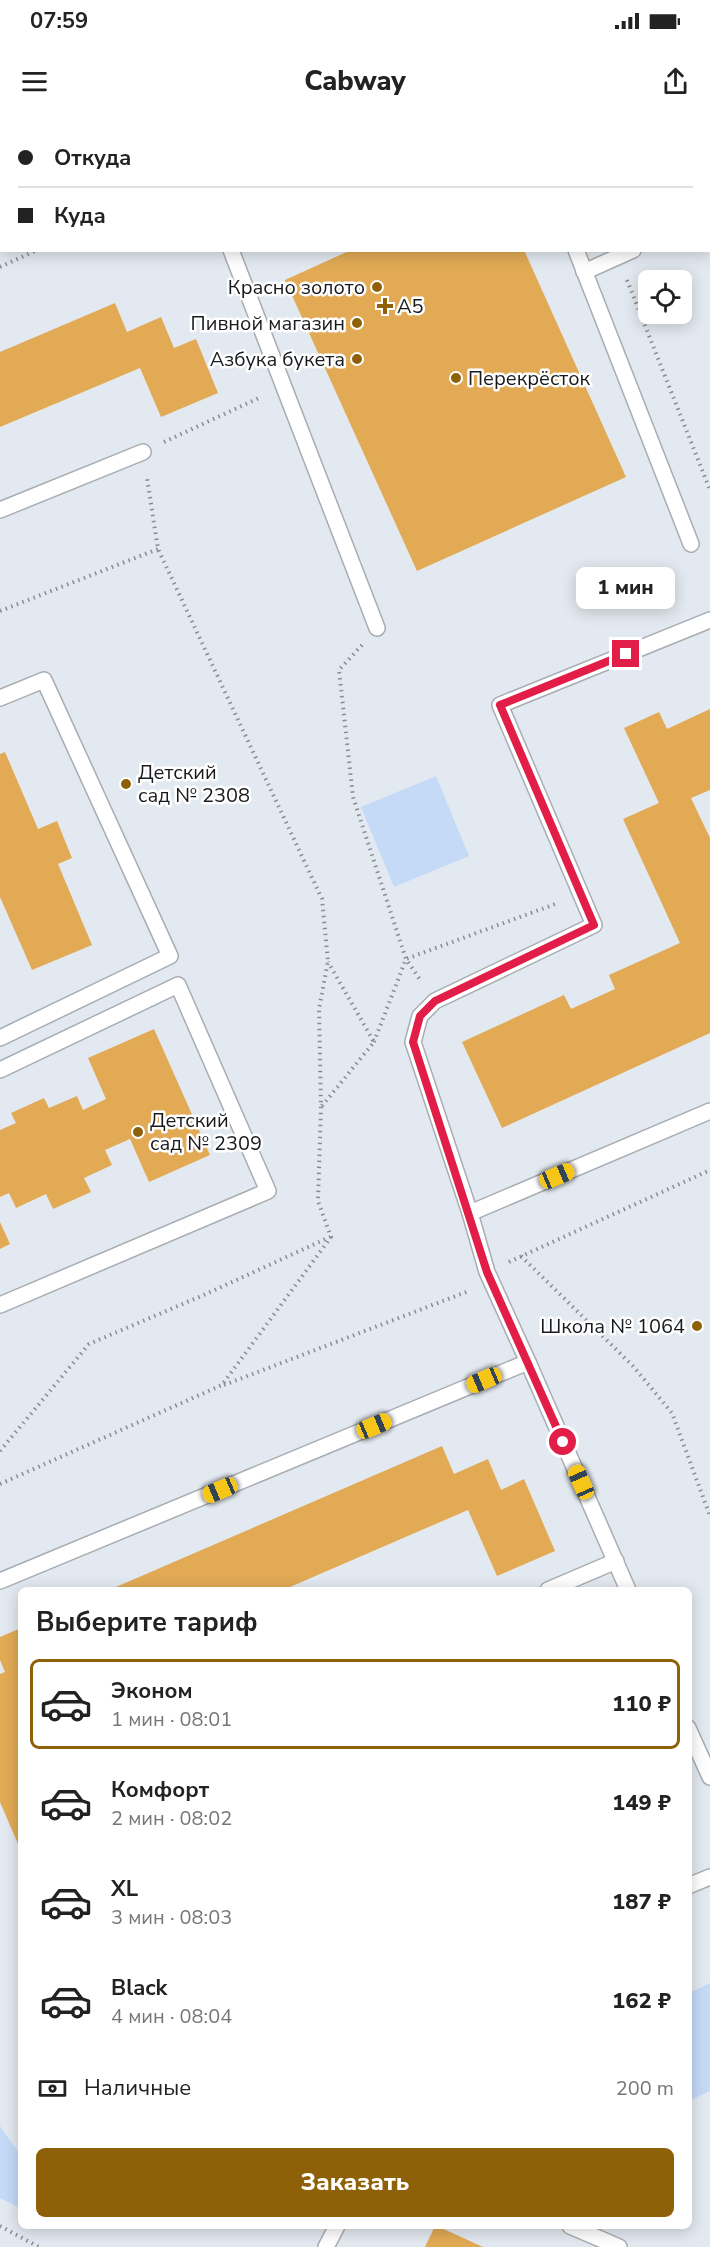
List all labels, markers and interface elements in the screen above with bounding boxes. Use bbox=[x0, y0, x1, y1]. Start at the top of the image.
text: 07:59 bbox=[30, 6, 88, 36]
text: Cabway bbox=[304, 63, 406, 100]
icon: menu bbox=[18, 65, 51, 98]
icon: share bbox=[659, 65, 692, 98]
text: Откуда bbox=[54, 143, 131, 173]
text: Куда bbox=[54, 201, 106, 231]
map controls bbox=[638, 270, 692, 324]
button: locate bbox=[638, 270, 692, 324]
place label: Красно золото bbox=[228, 274, 365, 301]
marker: Красно золото bbox=[370, 280, 384, 294]
place label: А5 bbox=[397, 293, 424, 320]
marker: А5 bbox=[378, 299, 392, 313]
place label: Пивной магазин bbox=[191, 310, 345, 337]
marker: Пивной магазин bbox=[350, 316, 364, 330]
place label: Азбука букета bbox=[210, 346, 345, 373]
marker: Азбука букета bbox=[350, 352, 364, 366]
place label: Перекрёсток bbox=[468, 365, 591, 392]
marker: Перекрёсток bbox=[449, 371, 463, 385]
callout: 1 мин bbox=[576, 567, 676, 609]
text: 1 мин bbox=[597, 574, 654, 601]
route end bbox=[612, 640, 639, 667]
place label: Детский сад № 2308 bbox=[138, 759, 250, 809]
marker: Детский сад № 2308 bbox=[119, 777, 133, 791]
place label: Детский сад № 2309 bbox=[150, 1107, 262, 1157]
marker: Детский сад № 2309 bbox=[131, 1125, 145, 1139]
car bbox=[537, 1161, 577, 1191]
place label: Школа № 1064 bbox=[540, 1313, 685, 1340]
marker: Школа № 1064 bbox=[690, 1319, 704, 1333]
car bbox=[464, 1365, 504, 1395]
car bbox=[354, 1411, 394, 1441]
route start bbox=[549, 1428, 576, 1455]
car bbox=[565, 1462, 597, 1502]
car bbox=[200, 1475, 240, 1505]
text: Выберите тариф bbox=[36, 1604, 258, 1641]
text: Эконом bbox=[111, 1676, 193, 1706]
icon: car bbox=[39, 1677, 93, 1731]
text: 110 ₽ bbox=[612, 1689, 671, 1719]
text: 1 мин · 08:01 bbox=[111, 1706, 232, 1733]
text: Комфорт bbox=[111, 1775, 209, 1805]
icon: car bbox=[39, 1776, 93, 1830]
text: 149 ₽ bbox=[612, 1788, 671, 1818]
text: 2 мин · 08:02 bbox=[111, 1805, 232, 1832]
text: XL bbox=[111, 1874, 138, 1904]
icon: car bbox=[39, 1875, 93, 1929]
text: 187 ₽ bbox=[612, 1887, 671, 1917]
text: 3 мин · 08:03 bbox=[111, 1904, 232, 1931]
text: Black bbox=[111, 1973, 167, 2003]
icon: car bbox=[39, 1974, 93, 2028]
text: 162 ₽ bbox=[612, 1986, 671, 2016]
text: 4 мин · 08:04 bbox=[111, 2003, 232, 2030]
icon: cash bbox=[36, 2072, 69, 2105]
text: Наличные bbox=[84, 2073, 191, 2103]
text: 200 m bbox=[616, 2075, 674, 2102]
button: Заказать bbox=[36, 2148, 674, 2217]

